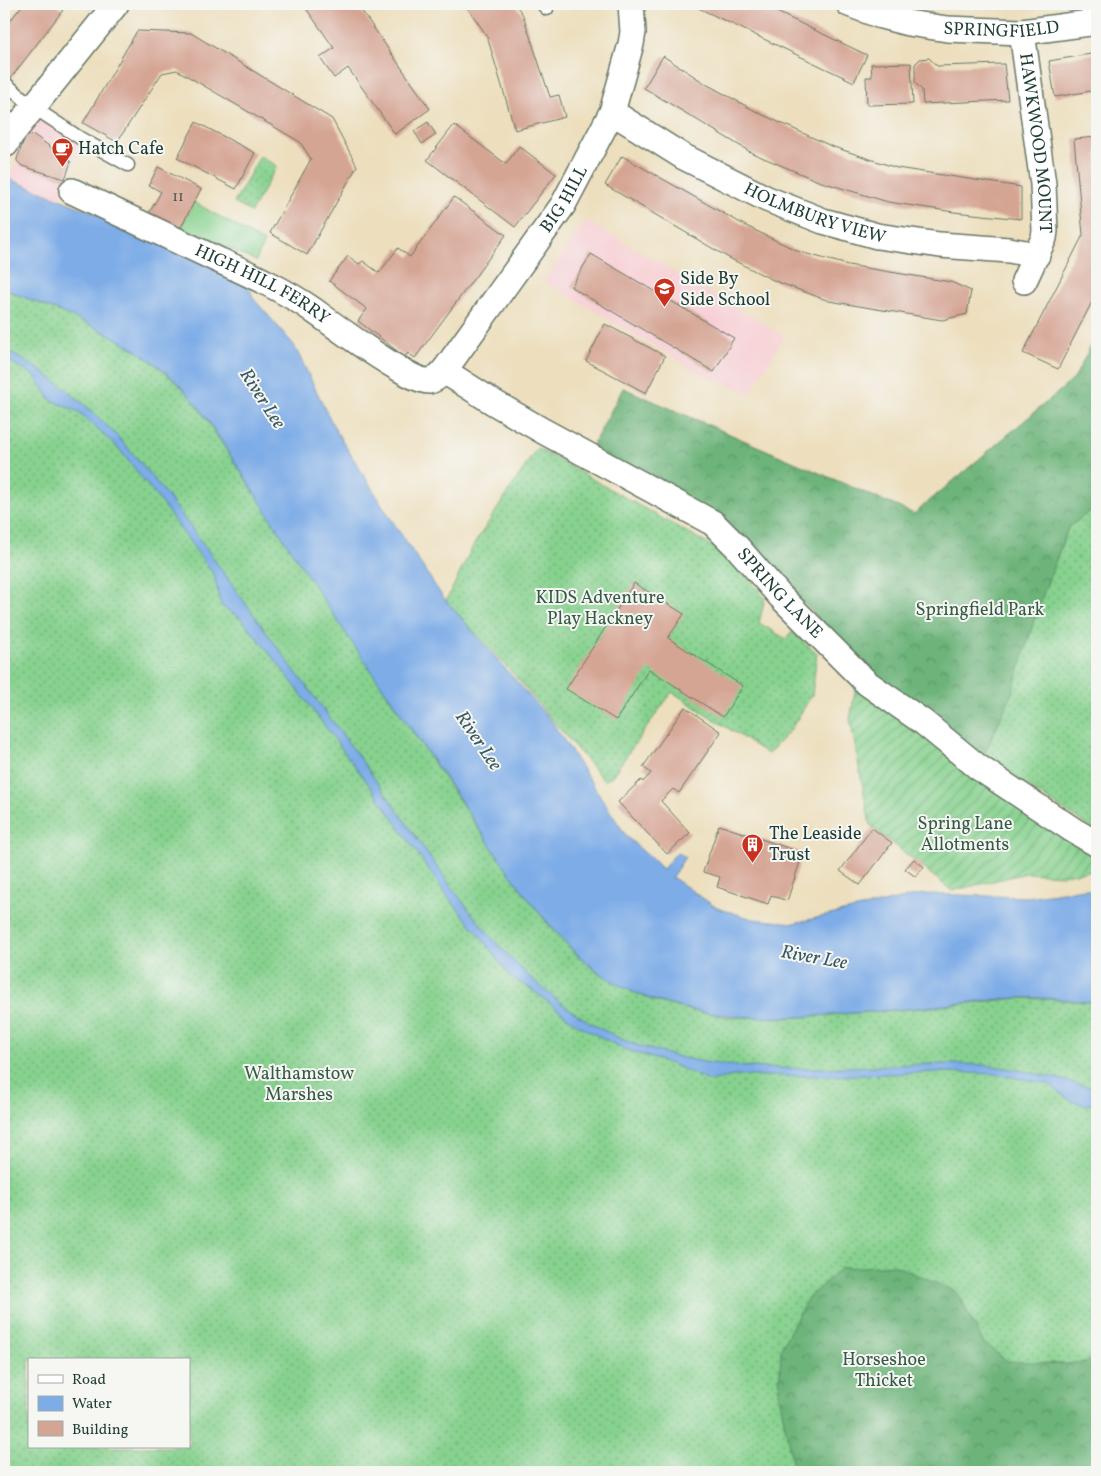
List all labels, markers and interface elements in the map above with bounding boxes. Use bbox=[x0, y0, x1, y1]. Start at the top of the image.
street label: SPRINGFIELD bbox=[943, 15, 1061, 45]
street label: HAWKWOOD MOUNT bbox=[1013, 51, 1058, 234]
cafe icon: Hatch Cafe bbox=[50, 137, 74, 168]
place label: Hatch Cafe bbox=[78, 137, 164, 162]
street label: BIG HILL bbox=[534, 161, 594, 238]
street label: HOLMBURY VIEW bbox=[739, 177, 889, 250]
house number: 11 bbox=[172, 187, 184, 208]
street label: HIGH HILL FERRY bbox=[191, 238, 335, 331]
place label: Side By Side School bbox=[680, 267, 770, 313]
school or university icon: Side By Side School bbox=[652, 277, 676, 308]
water label: River Lee bbox=[233, 364, 291, 434]
street label: SPRING LANE bbox=[731, 542, 828, 644]
park label: KIDS Adventure Play Hackney bbox=[536, 586, 664, 632]
park label: Springfield Park bbox=[916, 598, 1045, 623]
water label: River Lee bbox=[448, 706, 508, 776]
park label: Spring Lane Allotments bbox=[917, 812, 1013, 858]
place label: The Leaside Trust bbox=[769, 822, 861, 868]
building icon: The Leaside Trust bbox=[741, 832, 765, 863]
water label: River Lee bbox=[779, 939, 849, 977]
park label: Walthamstow Marshes bbox=[244, 1062, 354, 1108]
park label: Horseshoe Thicket bbox=[842, 1348, 926, 1394]
legend bbox=[28, 1358, 190, 1448]
text: Road bbox=[72, 1370, 106, 1391]
text: Water bbox=[72, 1394, 112, 1415]
text: Building bbox=[72, 1420, 129, 1441]

